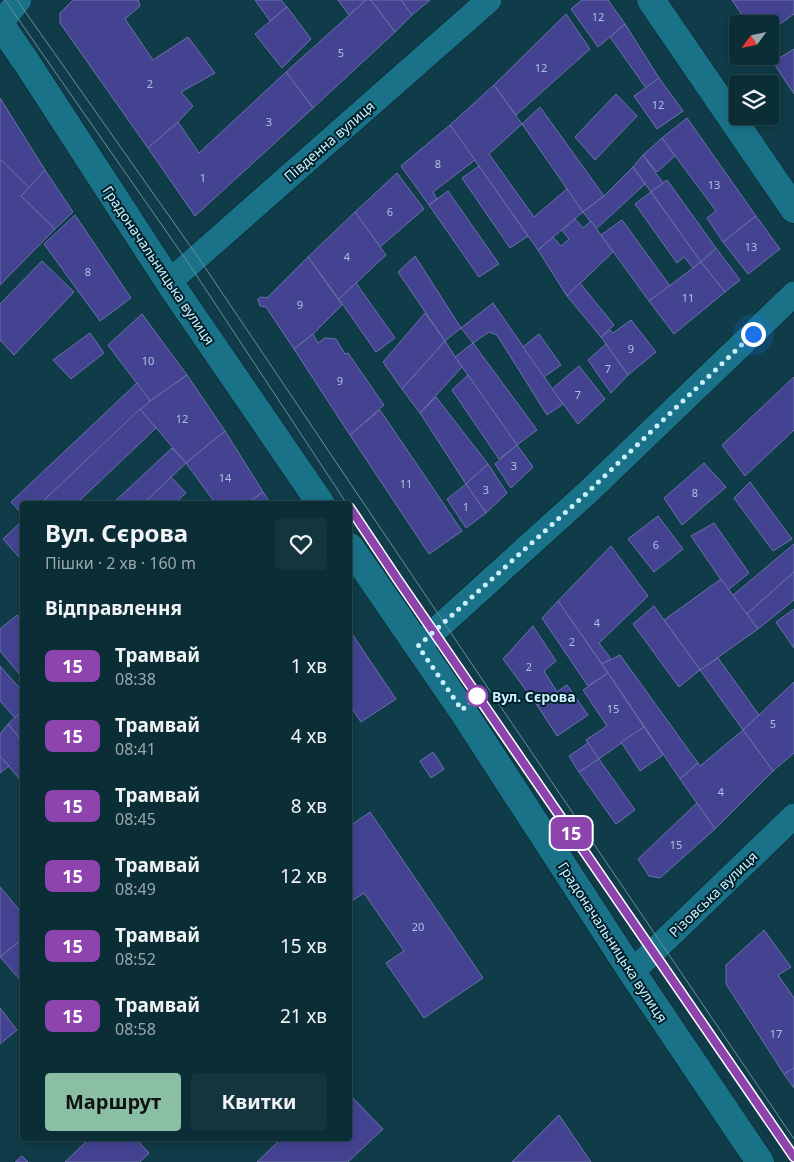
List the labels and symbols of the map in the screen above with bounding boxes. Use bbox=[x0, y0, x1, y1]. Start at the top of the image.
house number: 12 bbox=[592, 9, 604, 24]
north arrow bbox=[729, 15, 779, 65]
house number: 5 bbox=[338, 45, 344, 60]
house number: 12 bbox=[535, 60, 547, 75]
house number: 2 bbox=[147, 76, 153, 91]
street label: Південна вулиця bbox=[280, 96, 378, 186]
house number: 12 bbox=[652, 97, 664, 112]
house number: 3 bbox=[266, 114, 272, 129]
house number: 8 bbox=[435, 156, 441, 171]
house number: 1 bbox=[200, 170, 206, 185]
house number: 13 bbox=[708, 177, 720, 192]
street label: Градоначальницька вулиця bbox=[99, 182, 219, 348]
house number: 6 bbox=[387, 204, 393, 219]
house number: 13 bbox=[745, 239, 757, 254]
house number: 4 bbox=[344, 249, 351, 264]
house number: 8 bbox=[85, 264, 91, 279]
house number: 11 bbox=[682, 290, 694, 305]
house number: 9 bbox=[297, 297, 303, 312]
your location bbox=[741, 322, 766, 347]
house number: 9 bbox=[628, 341, 634, 356]
house number: 10 bbox=[142, 353, 154, 368]
house number: 7 bbox=[605, 361, 611, 376]
house number: 9 bbox=[337, 373, 343, 388]
house number: 7 bbox=[575, 387, 581, 402]
house number: 12 bbox=[176, 411, 188, 426]
house number: 3 bbox=[511, 458, 517, 473]
house number: 14 bbox=[219, 470, 232, 485]
house number: 11 bbox=[400, 476, 412, 491]
house number: 3 bbox=[483, 482, 489, 497]
house number: 8 bbox=[692, 485, 698, 500]
house number: 1 bbox=[463, 499, 469, 514]
house number: 6 bbox=[653, 537, 659, 552]
house number: 4 bbox=[594, 615, 601, 630]
house number: 2 bbox=[569, 634, 575, 649]
house number: 2 bbox=[526, 659, 532, 674]
marker: Вул. Сєрова bbox=[466, 685, 488, 707]
place label: Вул. Сєрова bbox=[492, 687, 576, 706]
house number: 15 bbox=[607, 701, 619, 716]
house number: 5 bbox=[770, 716, 776, 731]
house number: 4 bbox=[718, 784, 725, 799]
line badge: 15 bbox=[548, 817, 594, 849]
house number: 15 bbox=[670, 837, 682, 852]
street label: Різовська вулиця bbox=[665, 847, 761, 941]
street label: Градоначальницька вулиця bbox=[554, 858, 672, 1026]
house number: 20 bbox=[412, 919, 424, 934]
house number: 17 bbox=[770, 1026, 782, 1041]

